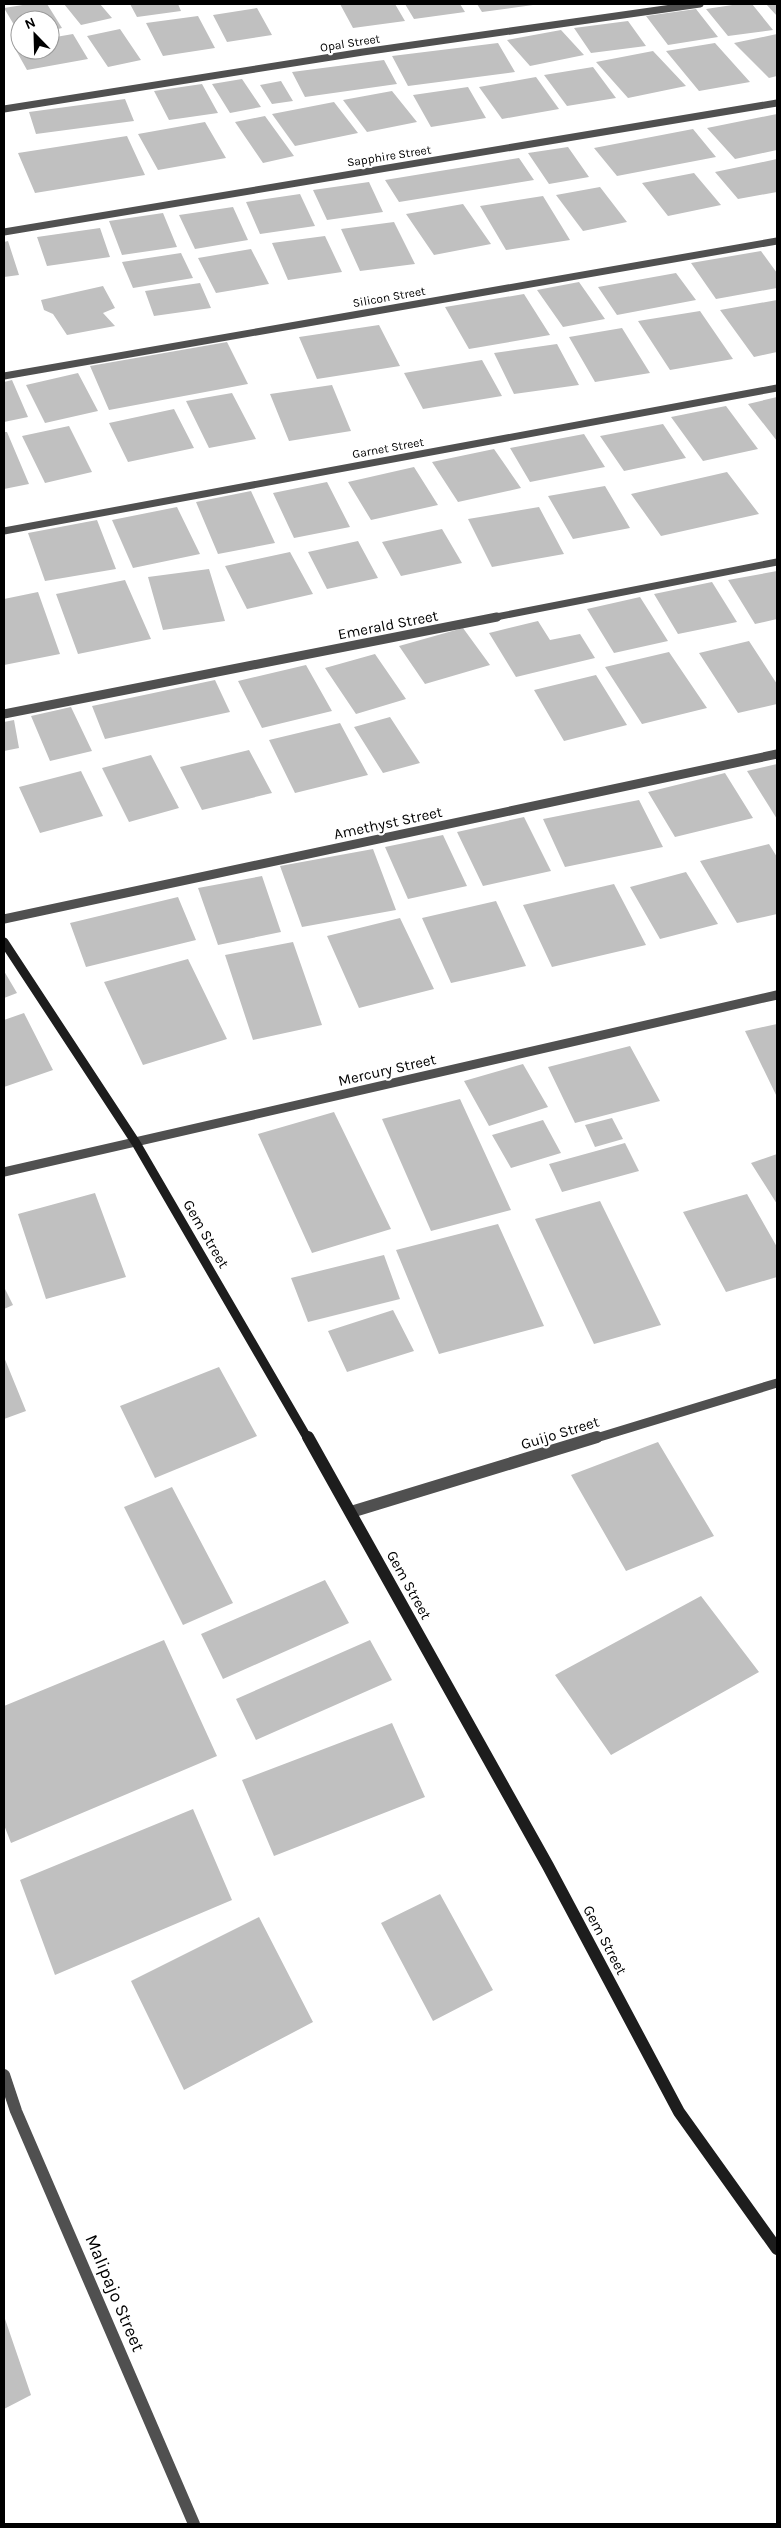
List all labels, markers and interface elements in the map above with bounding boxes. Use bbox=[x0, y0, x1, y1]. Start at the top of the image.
north arrow bbox=[10, 10, 60, 60]
text: N bbox=[22, 14, 38, 33]
street label: Opal Street bbox=[319, 31, 381, 55]
street label: Sapphire Street bbox=[346, 142, 433, 170]
street label: Silicon Street bbox=[352, 284, 427, 310]
street label: Garnet Street bbox=[351, 435, 425, 461]
street label: Emerald Street bbox=[336, 606, 440, 644]
street label: Amethyst Street bbox=[332, 803, 444, 843]
street label: Mercury Street bbox=[336, 1050, 438, 1090]
street label: Gem Street bbox=[179, 1197, 233, 1272]
street label: Guijo Street bbox=[519, 1412, 602, 1453]
street label: Gem Street bbox=[383, 1547, 435, 1623]
street label: Gem Street bbox=[579, 1902, 631, 1978]
street label: Malipajo Street bbox=[80, 2231, 150, 2355]

